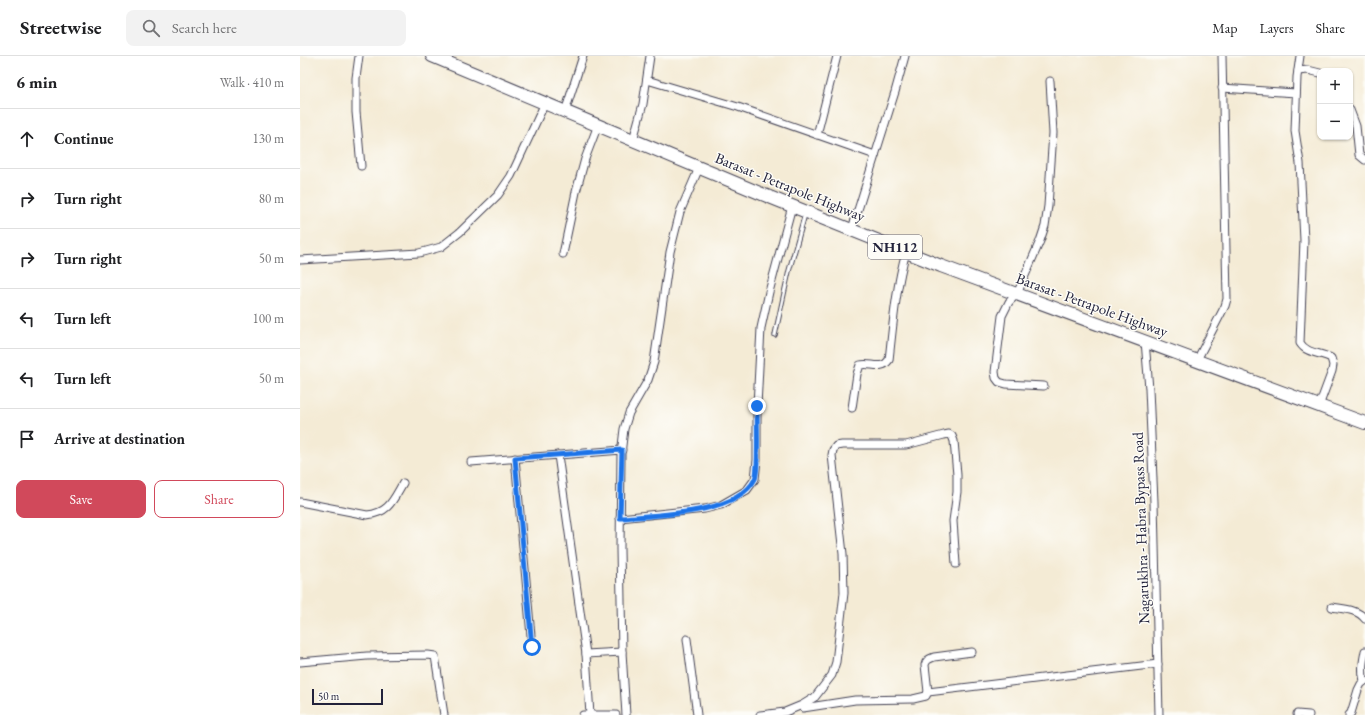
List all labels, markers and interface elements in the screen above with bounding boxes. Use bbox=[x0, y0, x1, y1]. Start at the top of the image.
search box bbox=[126, 10, 406, 46]
text: Streetwise bbox=[20, 15, 102, 40]
icon: search bbox=[140, 17, 162, 39]
text: Search here bbox=[172, 18, 237, 37]
text: Map bbox=[1212, 19, 1237, 37]
text: Layers bbox=[1259, 19, 1294, 37]
text: Share bbox=[1316, 19, 1345, 37]
map controls bbox=[1317, 68, 1353, 140]
button: + bbox=[1317, 68, 1353, 104]
text: 6 min bbox=[16, 71, 57, 93]
text: Walk · 410 m bbox=[220, 74, 284, 91]
button: − bbox=[1317, 104, 1353, 140]
icon: ahead bbox=[16, 128, 38, 150]
text: Continue bbox=[54, 129, 114, 148]
text: 130 m bbox=[253, 130, 284, 147]
street label: Barasat - Petrapole Highway bbox=[712, 148, 868, 225]
icon: right bbox=[16, 188, 38, 210]
text: Turn right bbox=[54, 189, 122, 208]
text: 80 m bbox=[259, 190, 284, 207]
road number: NH112 bbox=[868, 235, 922, 259]
icon: right bbox=[16, 248, 38, 270]
text: Turn right bbox=[54, 249, 122, 268]
text: 50 m bbox=[259, 250, 284, 267]
street label: Barasat - Petrapole Highway bbox=[1014, 268, 1171, 341]
icon: left bbox=[16, 308, 38, 330]
text: Turn left bbox=[54, 309, 111, 328]
text: 100 m bbox=[253, 310, 284, 327]
icon: left bbox=[16, 368, 38, 390]
text: Turn left bbox=[54, 369, 111, 388]
text: 50 m bbox=[259, 370, 284, 387]
route end bbox=[748, 397, 766, 415]
icon: arrive bbox=[16, 428, 38, 450]
text: Arrive at destination bbox=[54, 429, 185, 448]
street label: Nagarukhra - Habra Bypass Road bbox=[1128, 431, 1153, 624]
button: Save bbox=[16, 480, 146, 518]
button: Share bbox=[154, 480, 284, 518]
route start bbox=[523, 638, 541, 656]
scale bar bbox=[312, 687, 383, 706]
text: 50 m bbox=[318, 689, 339, 703]

